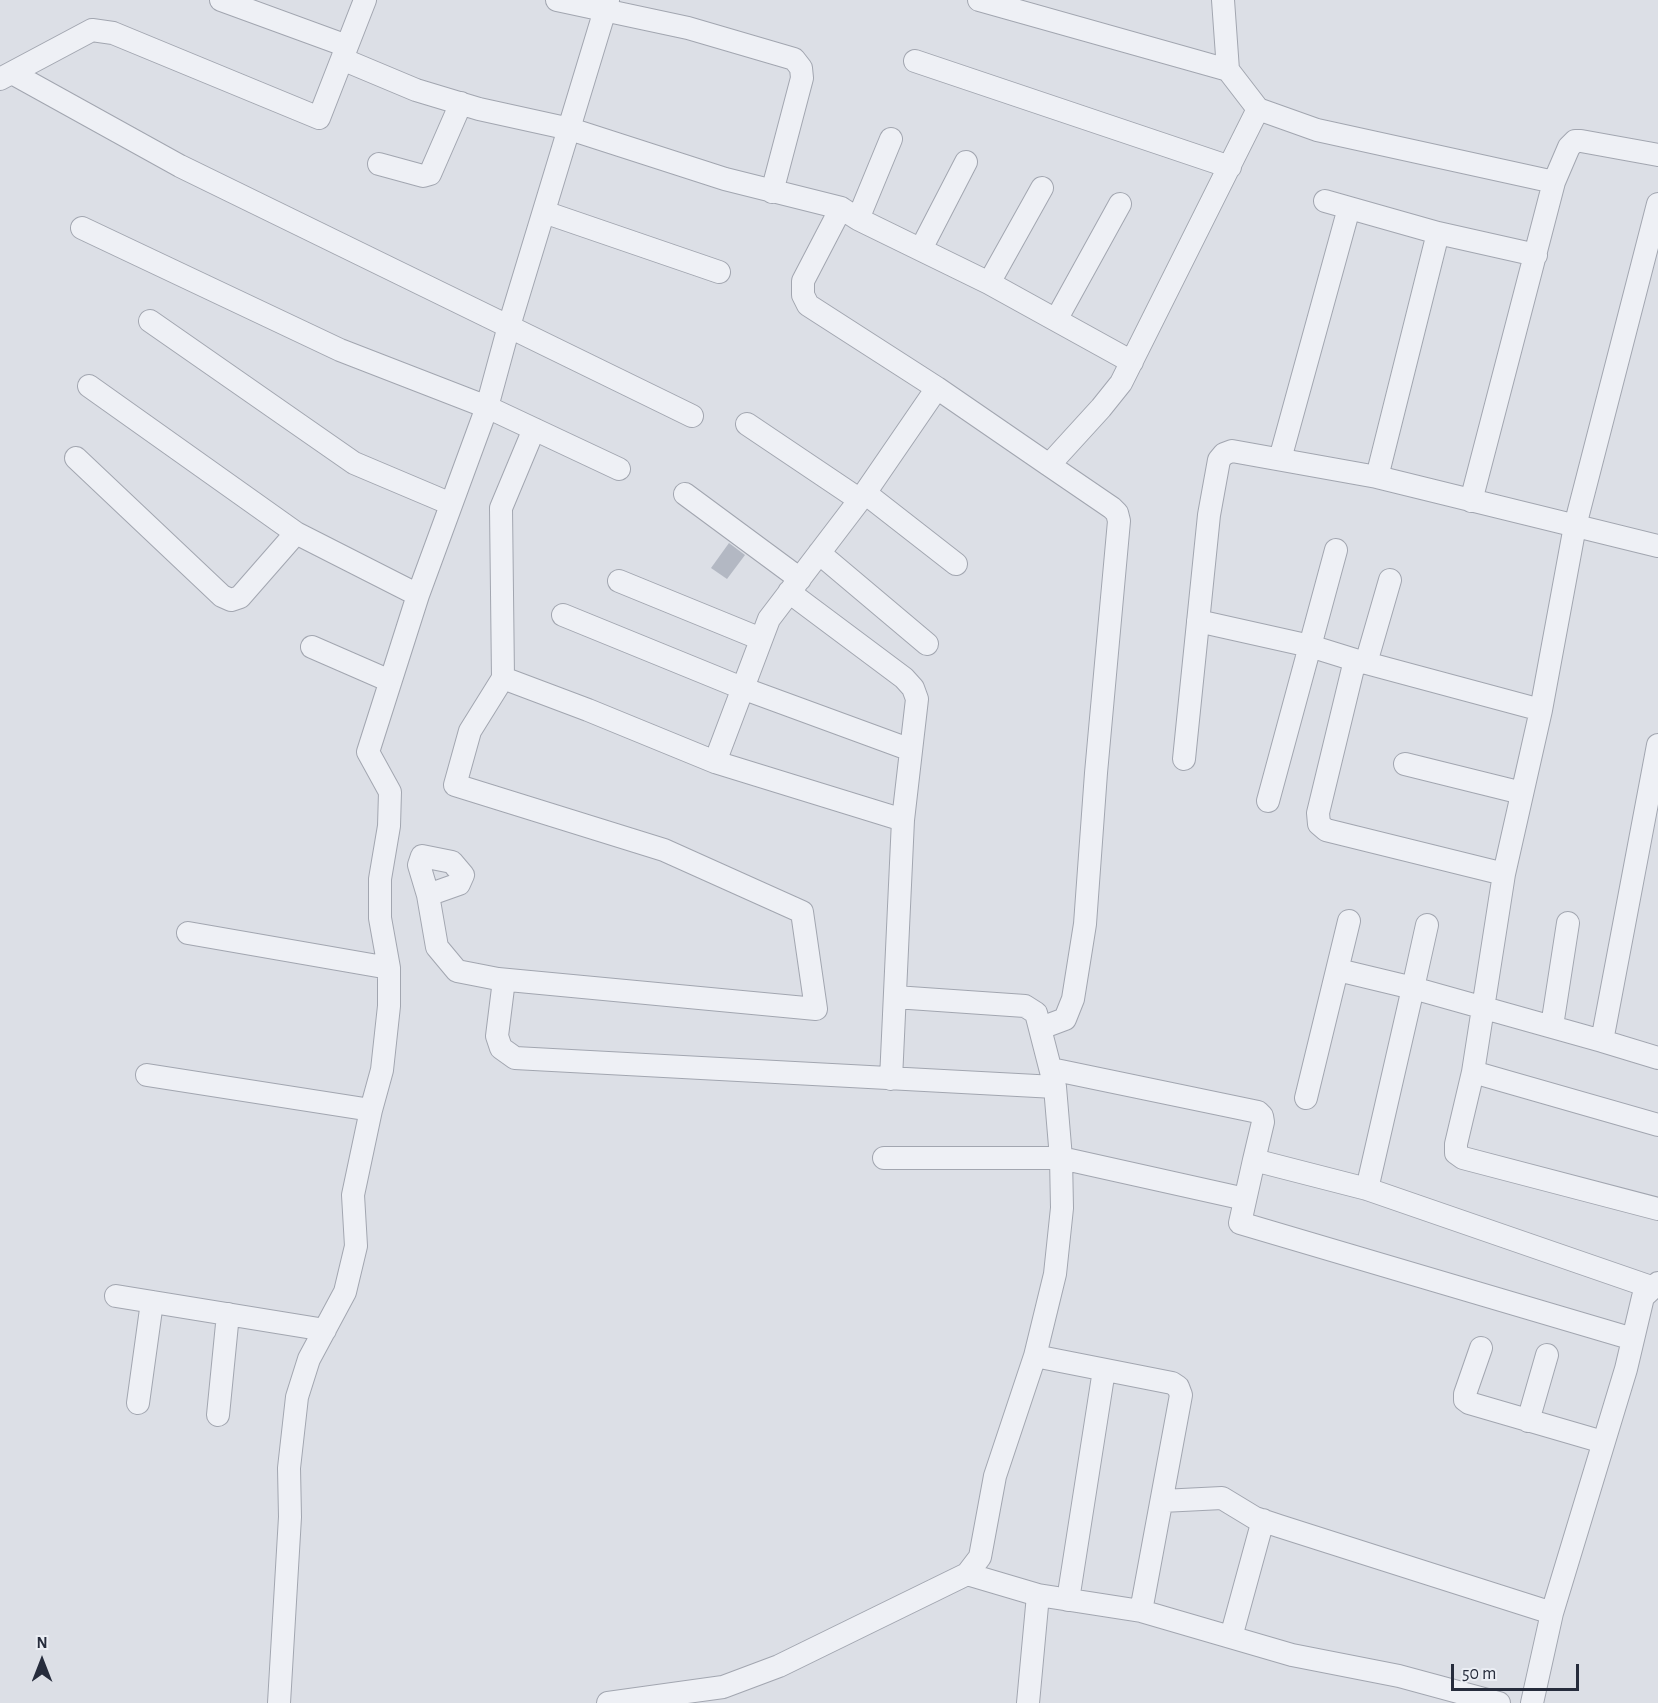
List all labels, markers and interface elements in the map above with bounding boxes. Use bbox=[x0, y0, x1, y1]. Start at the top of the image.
north arrow bbox=[12, 1631, 72, 1691]
text: N bbox=[36, 1635, 48, 1651]
scale bar bbox=[1454, 1652, 1582, 1690]
text: 50 m bbox=[1462, 1665, 1496, 1683]

